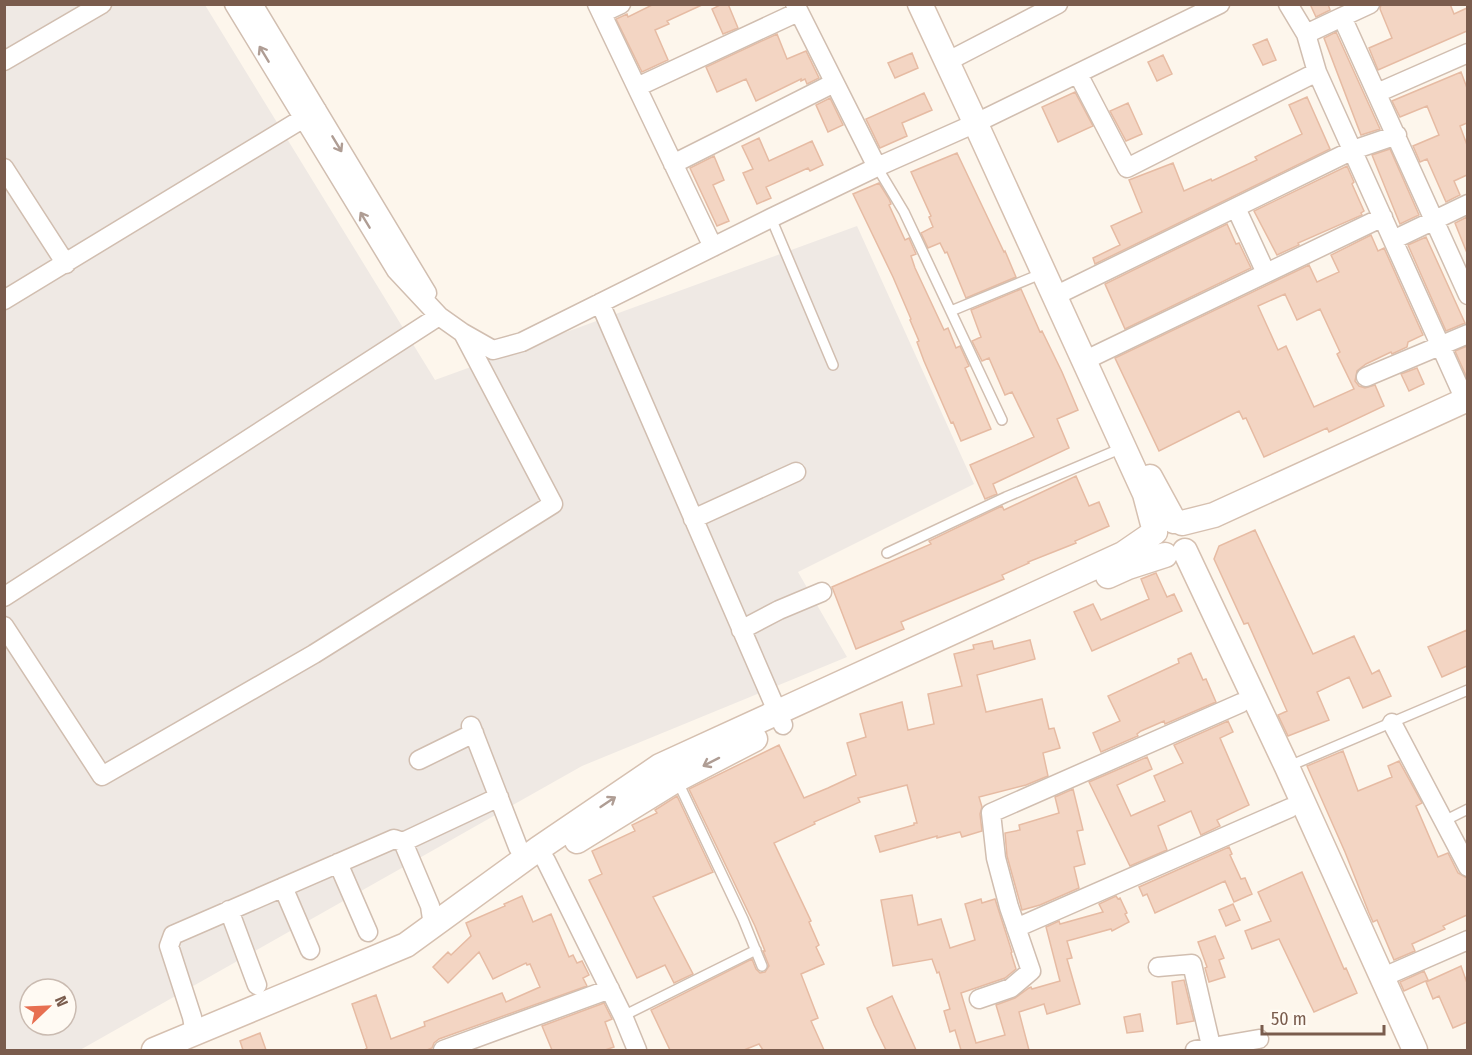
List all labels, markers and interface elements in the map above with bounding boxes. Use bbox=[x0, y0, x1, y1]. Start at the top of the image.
one-way arrow bbox=[258, 46, 270, 63]
one-way arrow bbox=[332, 135, 344, 152]
one-way arrow bbox=[359, 212, 371, 229]
one-way arrow bbox=[702, 757, 720, 768]
one-way arrow bbox=[599, 796, 616, 808]
north arrow bbox=[18, 977, 78, 1037]
text: N bbox=[51, 993, 72, 1009]
scale bar bbox=[1262, 998, 1384, 1036]
text: 50 m bbox=[1271, 1008, 1307, 1030]

